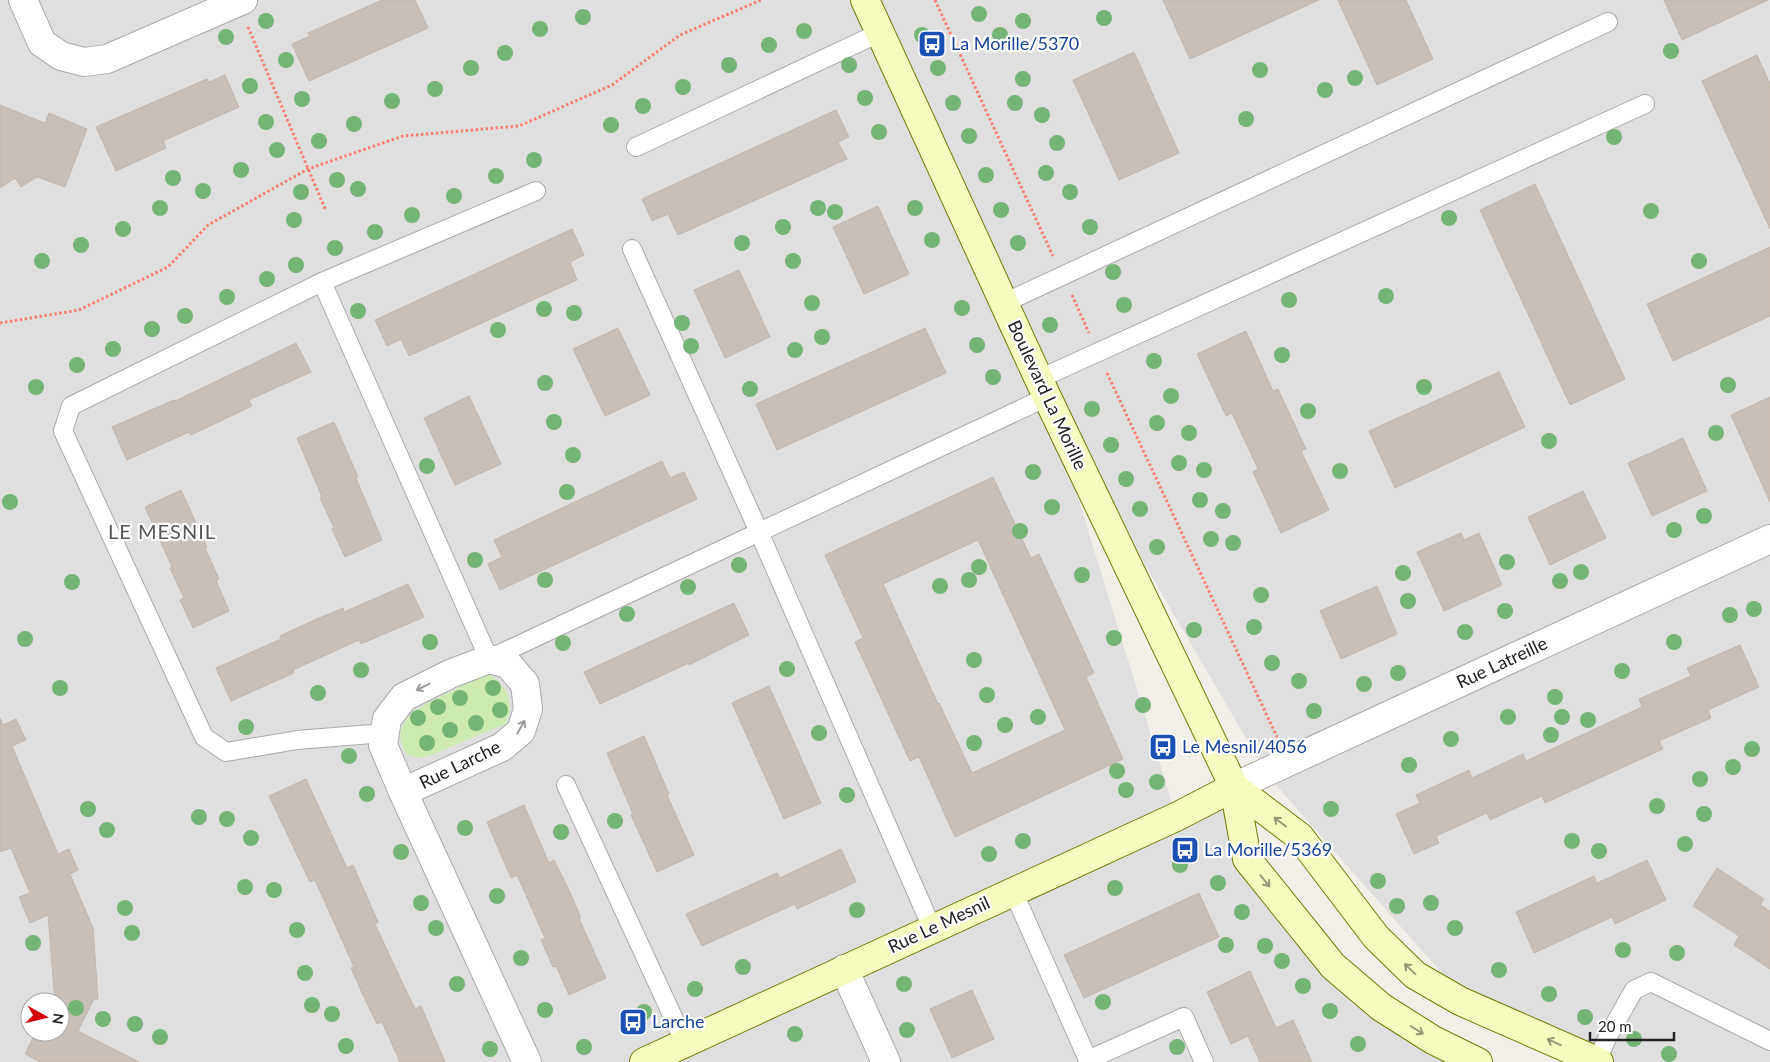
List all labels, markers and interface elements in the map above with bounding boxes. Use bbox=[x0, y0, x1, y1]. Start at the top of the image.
bus stop icon: La Morille/5370 bbox=[917, 29, 947, 59]
place label: La Morille/5370 bbox=[951, 32, 1079, 54]
street label: Boulevard La Morille bbox=[1004, 316, 1092, 473]
district label: LE MESNIL bbox=[108, 519, 216, 543]
street label: Rue Latreille bbox=[1453, 632, 1550, 693]
one-way arrow bbox=[416, 683, 431, 692]
one-way arrow bbox=[516, 720, 526, 735]
bus stop icon: Le Mesnil/4056 bbox=[1148, 732, 1178, 762]
street label: Rue Larche bbox=[415, 735, 504, 793]
place label: Le Mesnil/4056 bbox=[1182, 735, 1307, 757]
one-way arrow bbox=[1274, 816, 1287, 827]
bus stop icon: La Morille/5369 bbox=[1170, 835, 1200, 865]
place label: La Morille/5369 bbox=[1204, 838, 1332, 860]
one-way arrow bbox=[1259, 874, 1270, 887]
street label: Rue Le Mesnil bbox=[884, 891, 993, 957]
one-way arrow bbox=[1403, 964, 1416, 975]
north arrow bbox=[20, 992, 70, 1042]
bus stop icon: Larche bbox=[618, 1007, 648, 1037]
place label: Larche bbox=[652, 1010, 705, 1032]
scale bar bbox=[1590, 1010, 1674, 1042]
text: N bbox=[49, 1012, 68, 1025]
text: 20 m bbox=[1598, 1017, 1632, 1035]
one-way arrow bbox=[1410, 1025, 1424, 1035]
one-way arrow bbox=[1547, 1037, 1562, 1047]

